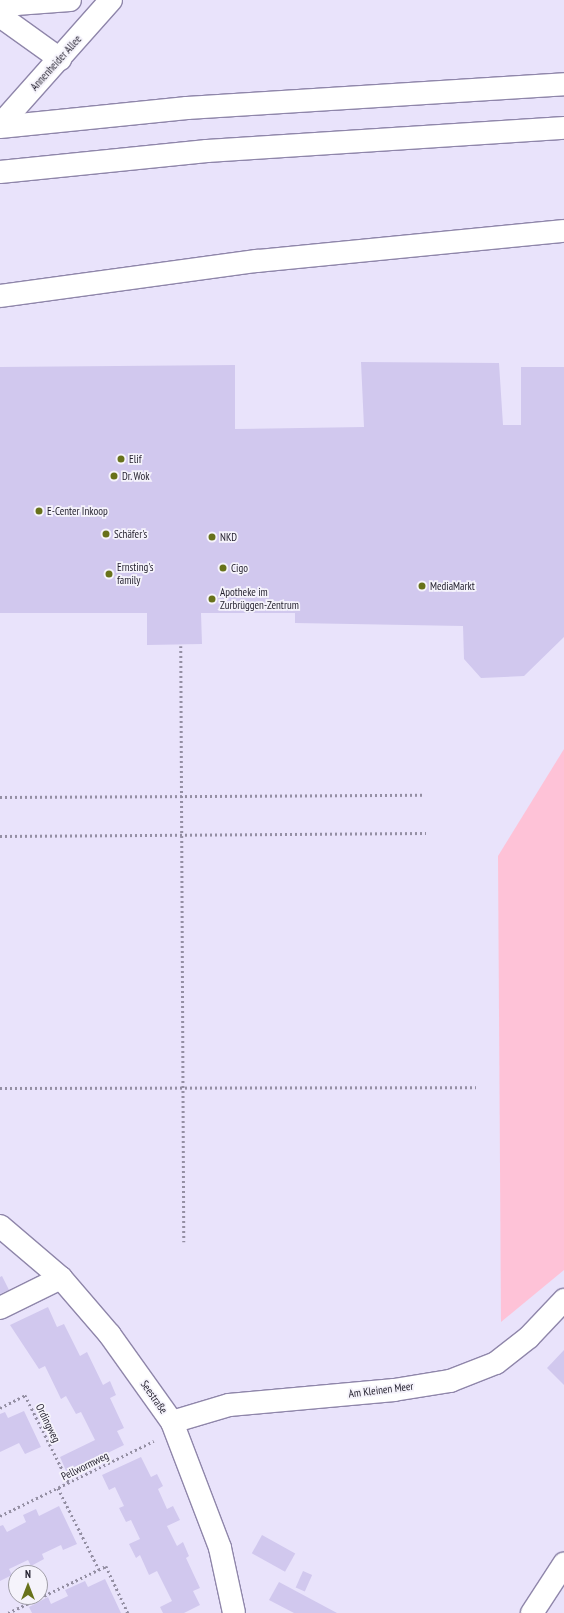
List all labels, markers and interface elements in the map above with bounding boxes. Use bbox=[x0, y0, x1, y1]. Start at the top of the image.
street label: Annenheider Allee bbox=[28, 33, 84, 93]
place label: Elif bbox=[129, 452, 141, 466]
marker: Elif bbox=[116, 454, 126, 464]
place label: Dr. Wok bbox=[122, 469, 151, 483]
marker: Dr. Wok bbox=[109, 471, 119, 481]
place label: E-Center Inkoop bbox=[47, 504, 108, 518]
marker: E-Center Inkoop bbox=[34, 506, 44, 516]
place label: Schäfer's bbox=[114, 527, 147, 541]
marker: Schäfer's bbox=[101, 529, 111, 539]
place label: NKD bbox=[220, 530, 237, 544]
marker: NKD bbox=[207, 532, 217, 542]
place label: Ernsting's family bbox=[117, 561, 153, 587]
place label: Cigo bbox=[231, 561, 248, 575]
marker: Cigo bbox=[218, 563, 228, 573]
marker: Ernsting's family bbox=[104, 569, 114, 579]
place label: MediaMarkt bbox=[430, 579, 475, 593]
marker: MediaMarkt bbox=[417, 581, 427, 591]
place label: Apotheke im Zurbrüggen-Zentrum bbox=[220, 586, 299, 612]
marker: Apotheke im Zurbrüggen-Zentrum bbox=[207, 594, 217, 604]
street label: Seestraße bbox=[138, 1378, 170, 1416]
street label: Am Kleinen Meer bbox=[348, 1379, 414, 1401]
street label: Ordingweg bbox=[33, 1402, 63, 1444]
street label: Pellwormweg bbox=[59, 1449, 111, 1483]
north arrow bbox=[8, 1565, 48, 1605]
text: N bbox=[25, 1567, 31, 1581]

